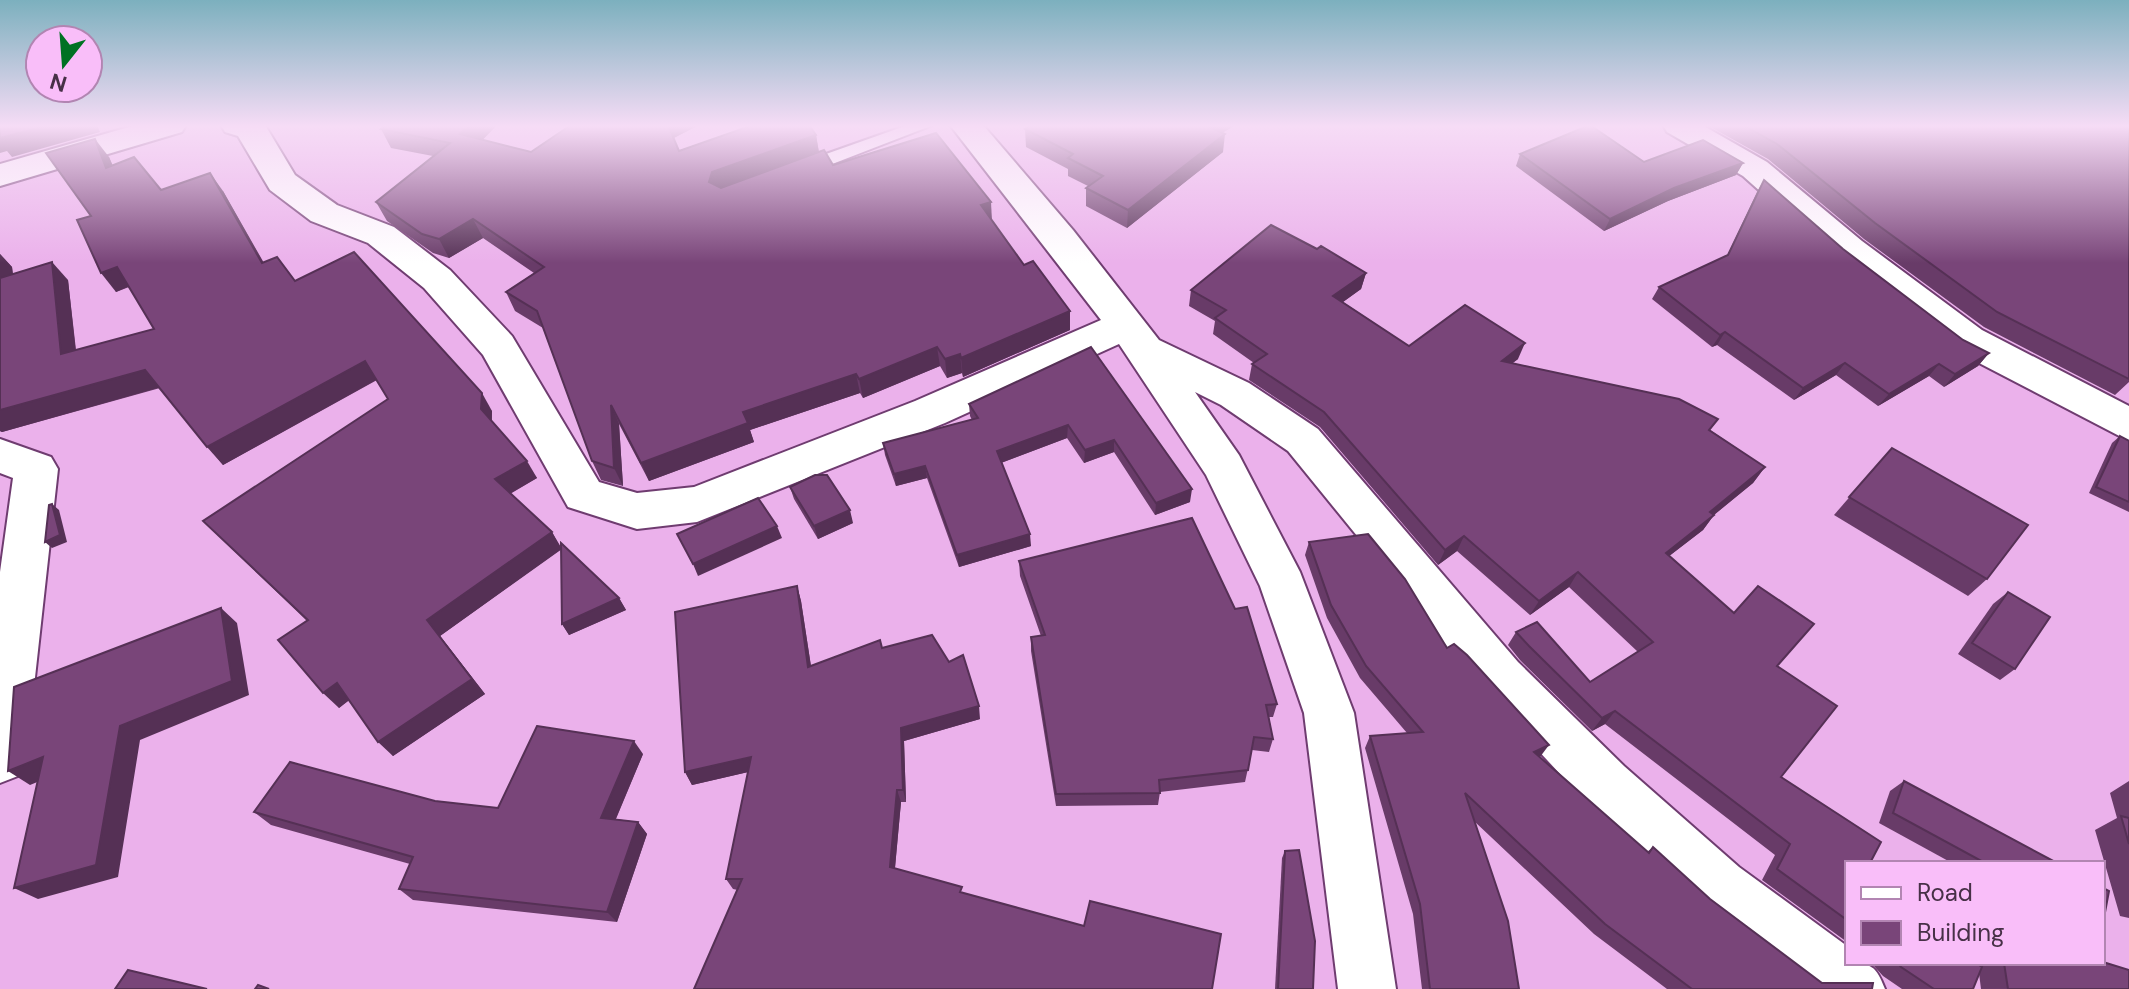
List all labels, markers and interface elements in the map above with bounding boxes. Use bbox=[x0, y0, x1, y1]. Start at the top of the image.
north arrow bbox=[24, 24, 104, 104]
text: N bbox=[46, 66, 70, 99]
legend bbox=[1845, 861, 2105, 965]
text: Road bbox=[1917, 877, 1973, 908]
text: Building bbox=[1917, 917, 2004, 948]

